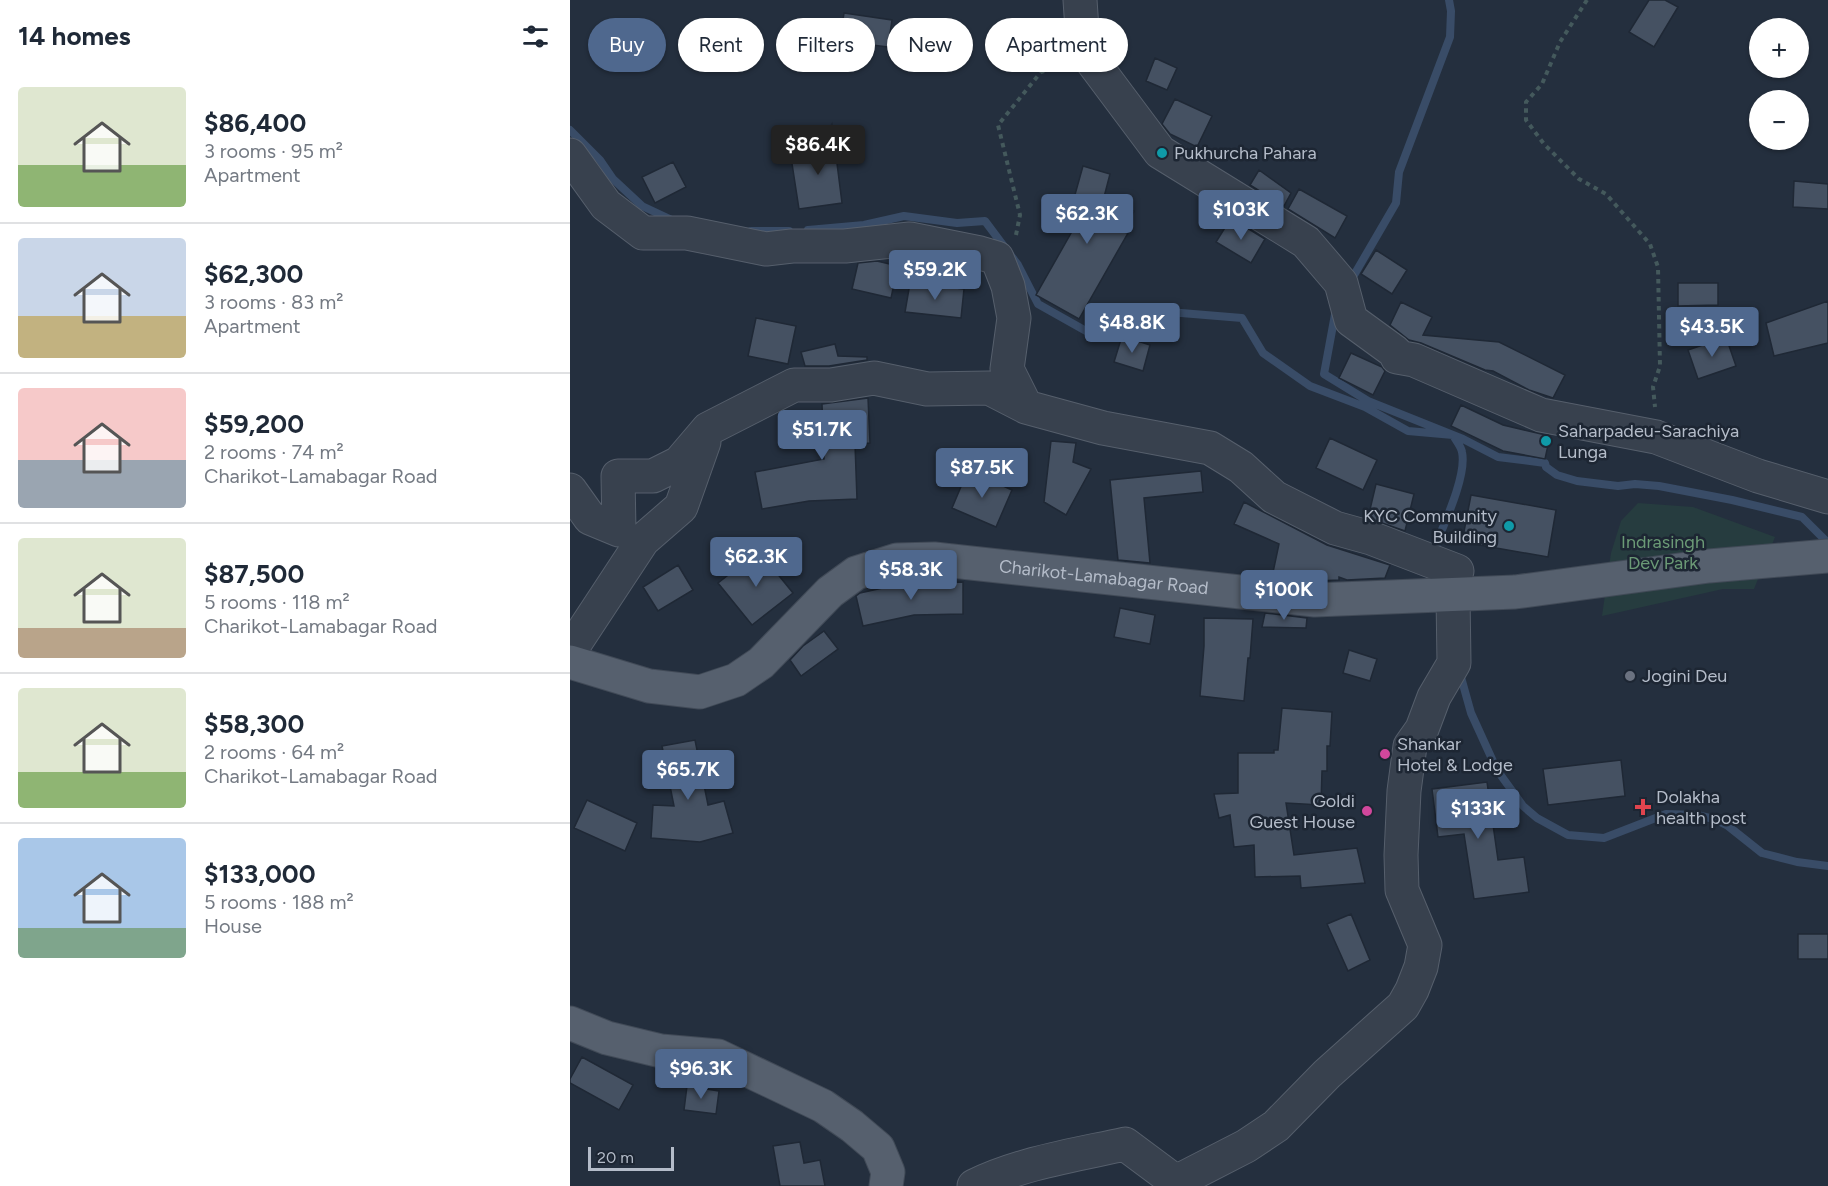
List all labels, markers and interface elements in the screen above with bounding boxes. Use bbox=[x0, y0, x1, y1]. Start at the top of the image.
chip: Buy bbox=[588, 18, 666, 72]
chip: Rent bbox=[678, 18, 764, 72]
chip: Filters bbox=[776, 18, 875, 72]
chip: New bbox=[887, 18, 973, 72]
chip: Apartment bbox=[985, 18, 1128, 72]
map controls bbox=[1749, 18, 1809, 150]
button: + bbox=[1749, 18, 1809, 78]
text: 14 homes bbox=[18, 20, 131, 52]
icon: filters bbox=[519, 20, 552, 53]
button: − bbox=[1749, 90, 1809, 150]
text: $86,400 bbox=[204, 107, 306, 139]
icon: home bbox=[66, 111, 138, 183]
pin: $86.4K bbox=[769, 125, 867, 176]
text: $86.4K bbox=[785, 132, 851, 156]
text: 3 rooms · 95 m² bbox=[204, 139, 343, 163]
place label: Pukhurcha Pahara bbox=[1174, 142, 1317, 164]
marker: Pukhurcha Pahara bbox=[1155, 146, 1169, 160]
text: Apartment bbox=[204, 163, 301, 187]
pin: $103K bbox=[1199, 190, 1283, 241]
pin: $62.3K bbox=[1038, 194, 1136, 245]
text: $103K bbox=[1213, 197, 1269, 221]
text: $62.3K bbox=[1055, 201, 1119, 225]
pin: $59.2K bbox=[886, 250, 984, 301]
text: $59.2K bbox=[903, 257, 967, 281]
text: $62,300 bbox=[204, 258, 303, 290]
icon: home bbox=[66, 262, 138, 334]
text: 3 rooms · 83 m² bbox=[204, 290, 343, 314]
pin: $48.8K bbox=[1083, 303, 1181, 354]
pin: $43.5K bbox=[1663, 307, 1761, 358]
text: $48.8K bbox=[1099, 310, 1165, 334]
text: Apartment bbox=[204, 314, 301, 338]
text: $43.5K bbox=[1680, 314, 1744, 338]
text: $59,200 bbox=[204, 408, 304, 440]
pin: $51.7K bbox=[773, 410, 871, 461]
icon: home bbox=[66, 412, 138, 484]
text: $51.7K bbox=[792, 417, 852, 441]
place label: Saharpadeu-Sarachiya Lunga bbox=[1558, 420, 1739, 463]
marker: Saharpadeu-Sarachiya Lunga bbox=[1539, 434, 1553, 448]
text: 2 rooms · 74 m² bbox=[204, 440, 344, 464]
pin: $87.5K bbox=[933, 448, 1031, 499]
text: $87.5K bbox=[950, 455, 1014, 479]
text: Charikot-Lamabagar Road bbox=[204, 464, 438, 488]
place label: KYC Community Building bbox=[1363, 505, 1498, 548]
marker: KYC Community Building bbox=[1502, 519, 1516, 533]
park label: Indrasingh Dev Park bbox=[1621, 531, 1705, 574]
pin: $62.3K bbox=[707, 537, 805, 588]
text: $62.3K bbox=[724, 544, 788, 568]
pin: $58.3K bbox=[862, 550, 960, 601]
street label: Charikot-Lamabagar Road bbox=[998, 555, 1209, 599]
text: $58.3K bbox=[879, 557, 943, 581]
text: $87,500 bbox=[204, 558, 304, 590]
icon: home bbox=[66, 562, 138, 634]
pin: $100K bbox=[1242, 570, 1326, 621]
text: $100K bbox=[1255, 577, 1313, 601]
text: 5 rooms · 118 m² bbox=[204, 590, 350, 614]
text: Charikot-Lamabagar Road bbox=[204, 614, 438, 638]
place label: Jogini Deu bbox=[1642, 665, 1727, 687]
marker: Jogini Deu bbox=[1623, 669, 1637, 683]
text: $58,300 bbox=[204, 708, 304, 740]
icon: home bbox=[66, 712, 138, 784]
place label: Shankar Hotel & Lodge bbox=[1397, 733, 1513, 776]
text: 2 rooms · 64 m² bbox=[204, 740, 344, 764]
marker: Shankar Hotel & Lodge bbox=[1378, 747, 1392, 761]
pin: $65.7K bbox=[639, 750, 737, 801]
text: $65.7K bbox=[656, 757, 720, 781]
text: Charikot-Lamabagar Road bbox=[204, 764, 438, 788]
place label: Dolakha health post bbox=[1656, 786, 1747, 829]
pin: $133K bbox=[1436, 789, 1520, 840]
place label: Goldi Guest House bbox=[1250, 790, 1355, 833]
text: $133K bbox=[1450, 796, 1506, 820]
marker: Dolakha health post bbox=[1634, 798, 1652, 816]
marker: Goldi Guest House bbox=[1360, 804, 1374, 818]
text: $133,000 bbox=[204, 858, 316, 890]
icon: home bbox=[66, 862, 138, 934]
text: 5 rooms · 188 m² bbox=[204, 890, 354, 914]
text: House bbox=[204, 914, 262, 938]
pin: $96.3K bbox=[652, 1049, 750, 1100]
text: $96.3K bbox=[669, 1056, 733, 1080]
scale bar bbox=[588, 1144, 674, 1172]
text: 20 m bbox=[597, 1148, 634, 1167]

